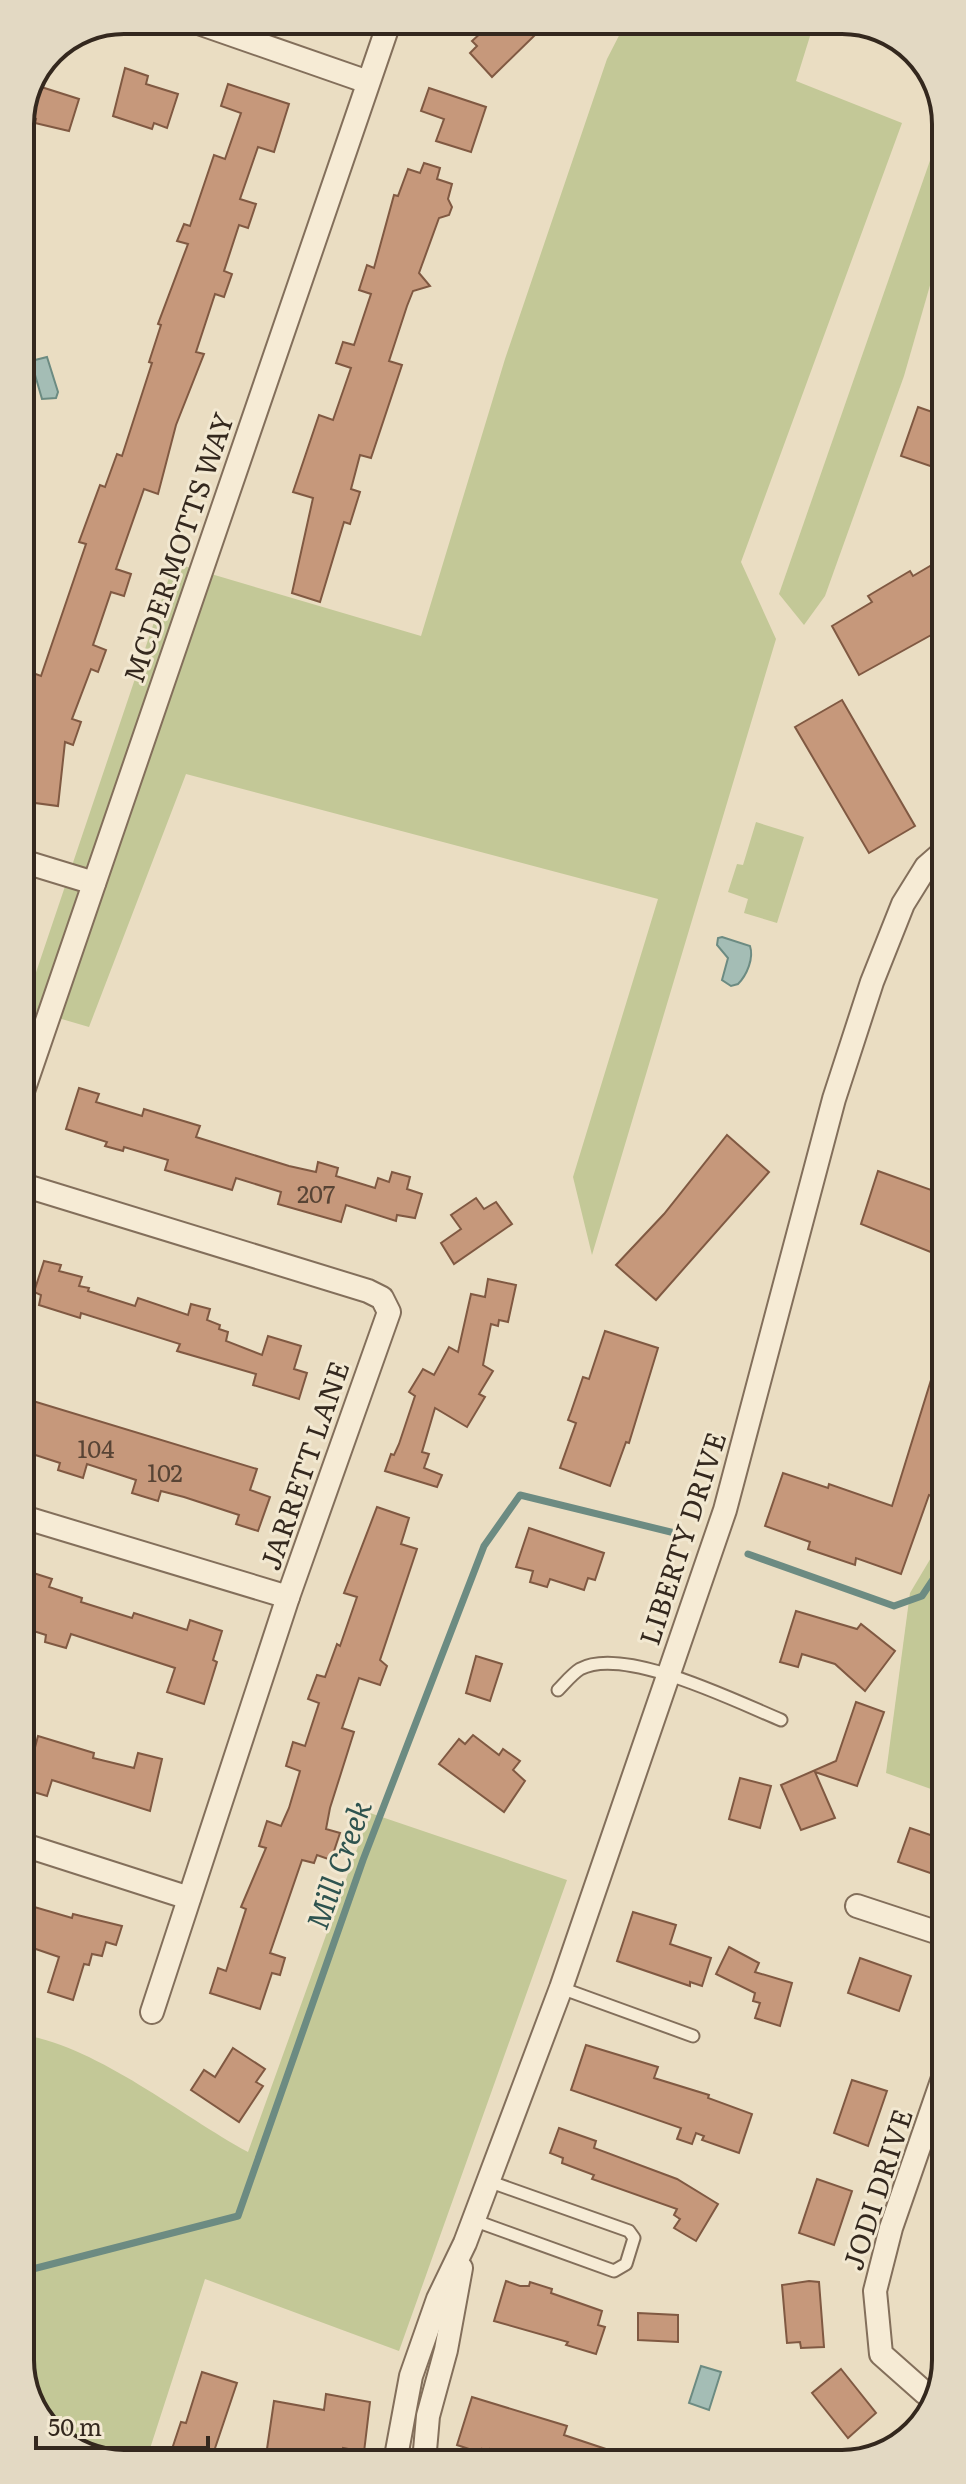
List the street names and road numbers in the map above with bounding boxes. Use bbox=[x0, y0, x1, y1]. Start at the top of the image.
street label: MCDERMOTTS WAY bbox=[111, 406, 243, 688]
street label: JARRETT LANE bbox=[248, 1355, 358, 1575]
street label: LIBERTY DRIVE bbox=[627, 1426, 735, 1650]
street label: JODI DRIVE bbox=[830, 2103, 922, 2275]

